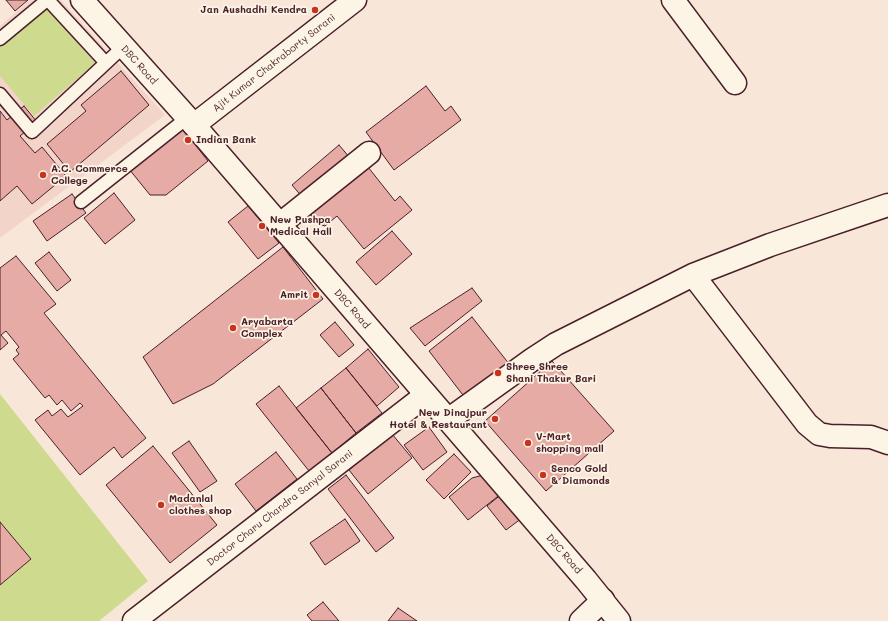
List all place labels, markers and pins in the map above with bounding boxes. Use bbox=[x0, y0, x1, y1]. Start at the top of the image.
place label: Jan Aushadhi Kendra bbox=[200, 4, 307, 16]
marker: Jan Aushadhi Kendra bbox=[310, 5, 320, 15]
place label: Indian Bank bbox=[196, 134, 256, 146]
marker: Indian Bank bbox=[183, 135, 193, 145]
place label: A.C. Commerce College bbox=[51, 163, 128, 186]
marker: A.C. Commerce College bbox=[38, 170, 48, 180]
place label: New Pushpa Medical Hall bbox=[270, 214, 332, 238]
marker: New Pushpa Medical Hall bbox=[257, 221, 267, 231]
place label: Amrit bbox=[280, 289, 308, 301]
marker: Amrit bbox=[311, 290, 321, 300]
place label: Aryabarta Complex bbox=[241, 316, 293, 340]
marker: Aryabarta Complex bbox=[228, 323, 238, 333]
place label: Shree Shree Shani Thakur Bari bbox=[506, 361, 596, 384]
marker: Shree Shree Shani Thakur Bari bbox=[493, 368, 503, 378]
place label: New Dinajpur Hotel & Restaurant bbox=[389, 407, 487, 430]
marker: New Dinajpur Hotel & Restaurant bbox=[490, 414, 500, 424]
place label: V-Mart shopping mall bbox=[536, 431, 604, 454]
marker: V-Mart shopping mall bbox=[523, 438, 533, 448]
place label: Senco Gold & Diamonds bbox=[551, 463, 610, 486]
marker: Senco Gold & Diamonds bbox=[538, 470, 548, 480]
place label: Madanlal clothes shop bbox=[169, 493, 232, 516]
marker: Madanlal clothes shop bbox=[156, 500, 166, 510]

